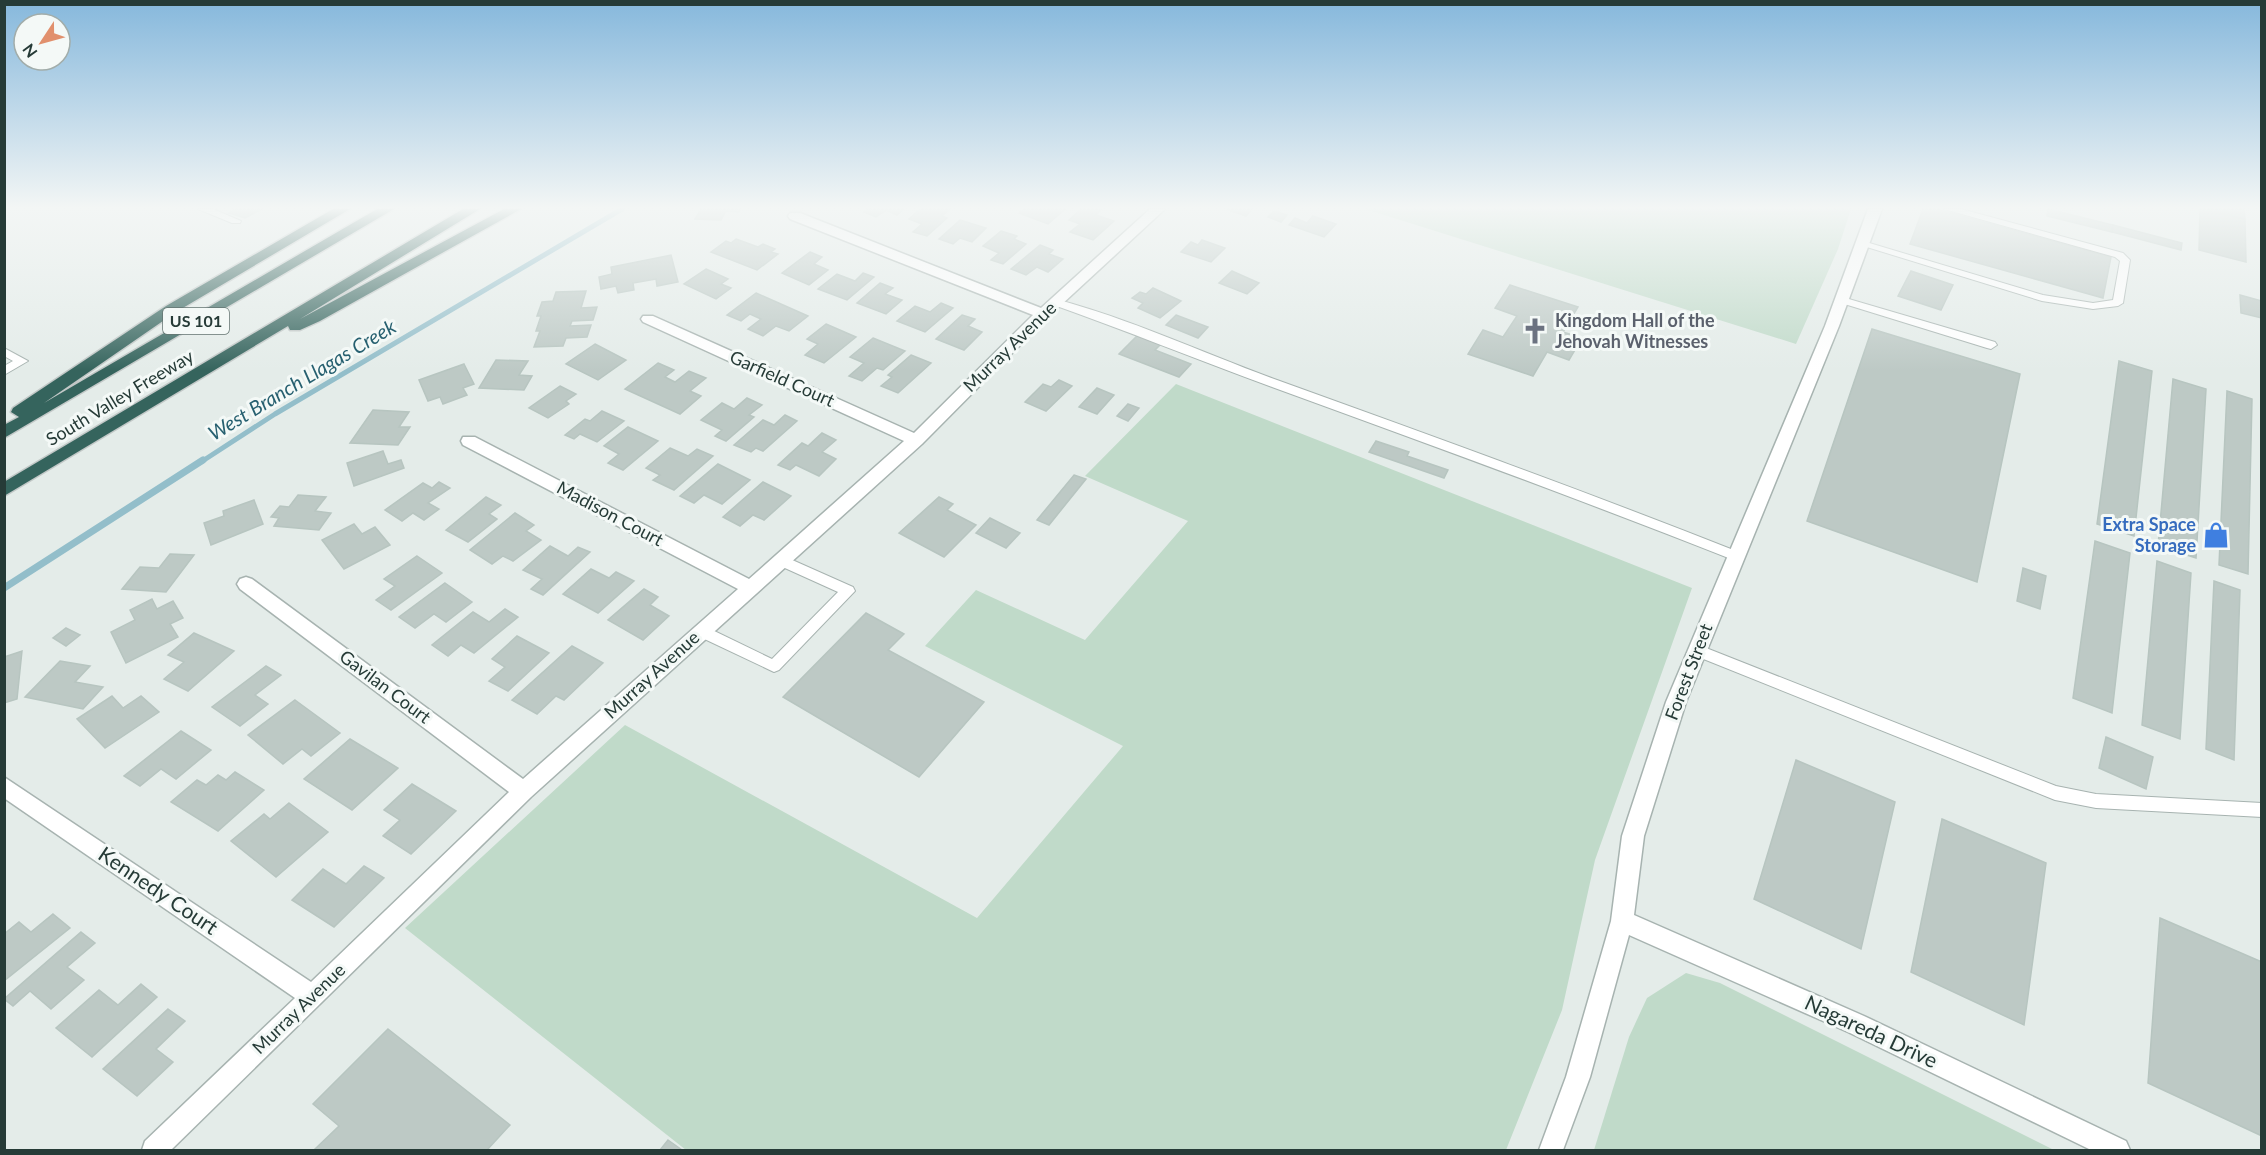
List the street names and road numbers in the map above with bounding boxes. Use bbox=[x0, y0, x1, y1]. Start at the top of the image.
street label: Murray Avenue bbox=[958, 296, 1060, 396]
road number: US 101 bbox=[163, 308, 229, 334]
street label: South Valley Freeway bbox=[42, 344, 198, 450]
street label: Garfield Court bbox=[727, 345, 839, 411]
street label: Madison Court bbox=[553, 476, 668, 551]
street label: Forest Street bbox=[1660, 620, 1717, 723]
street label: Murray Avenue bbox=[599, 626, 704, 723]
street label: Gavilan Court bbox=[336, 645, 436, 728]
street label: Kennedy Court bbox=[94, 841, 224, 939]
street label: Murray Avenue bbox=[247, 958, 349, 1058]
street label: Nagareda Drive bbox=[1801, 989, 1942, 1072]

